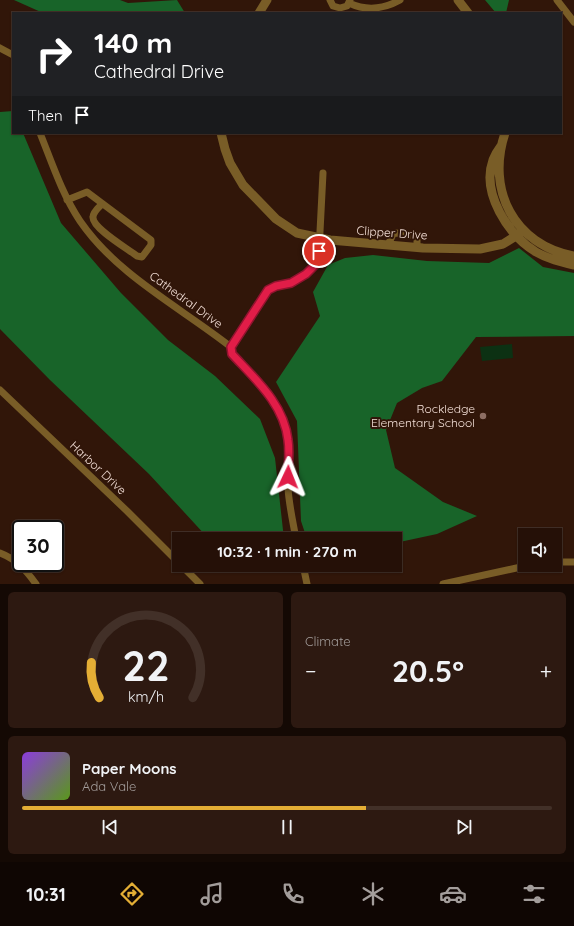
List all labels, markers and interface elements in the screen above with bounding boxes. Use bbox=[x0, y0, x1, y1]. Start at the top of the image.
text: 140 m bbox=[94, 25, 172, 60]
icon: right bbox=[28, 28, 80, 80]
text: Cathedral Drive bbox=[94, 60, 224, 83]
icon: arrive bbox=[71, 104, 93, 126]
text: Then bbox=[28, 106, 63, 125]
street label: Clipper Drive bbox=[356, 223, 428, 242]
pin bbox=[302, 234, 336, 268]
icon: arrive bbox=[308, 240, 330, 262]
street label: Cathedral Drive bbox=[147, 268, 226, 331]
place label: Rockledge Elementary School bbox=[371, 401, 475, 430]
marker: Rockledge Elementary School bbox=[478, 411, 488, 421]
street label: Harbor Drive bbox=[67, 438, 130, 498]
position arrow bbox=[267, 456, 309, 498]
speed limit sign: 30 bbox=[12, 520, 64, 572]
map controls bbox=[518, 528, 562, 572]
button: sound bbox=[518, 528, 562, 572]
text: 10:32 · 1 min · 270 m bbox=[217, 542, 357, 561]
text: Climate bbox=[305, 633, 351, 649]
text: 22 bbox=[122, 639, 169, 691]
text: 20.5° bbox=[392, 652, 464, 690]
text: − bbox=[305, 657, 316, 685]
text: + bbox=[540, 657, 552, 685]
text: km/h bbox=[127, 688, 164, 706]
text: Paper Moons bbox=[82, 759, 177, 778]
text: Ada Vale bbox=[82, 778, 136, 794]
icon: previous bbox=[99, 816, 121, 838]
icon: pause bbox=[276, 816, 298, 838]
icon: next bbox=[453, 816, 475, 838]
icon: directions bbox=[118, 880, 146, 908]
icon: music bbox=[198, 880, 226, 908]
icon: phone bbox=[279, 880, 307, 908]
icon: climate bbox=[359, 880, 387, 908]
icon: car bbox=[439, 880, 467, 908]
icon: filters bbox=[520, 880, 548, 908]
text: 10:31 bbox=[26, 883, 66, 906]

